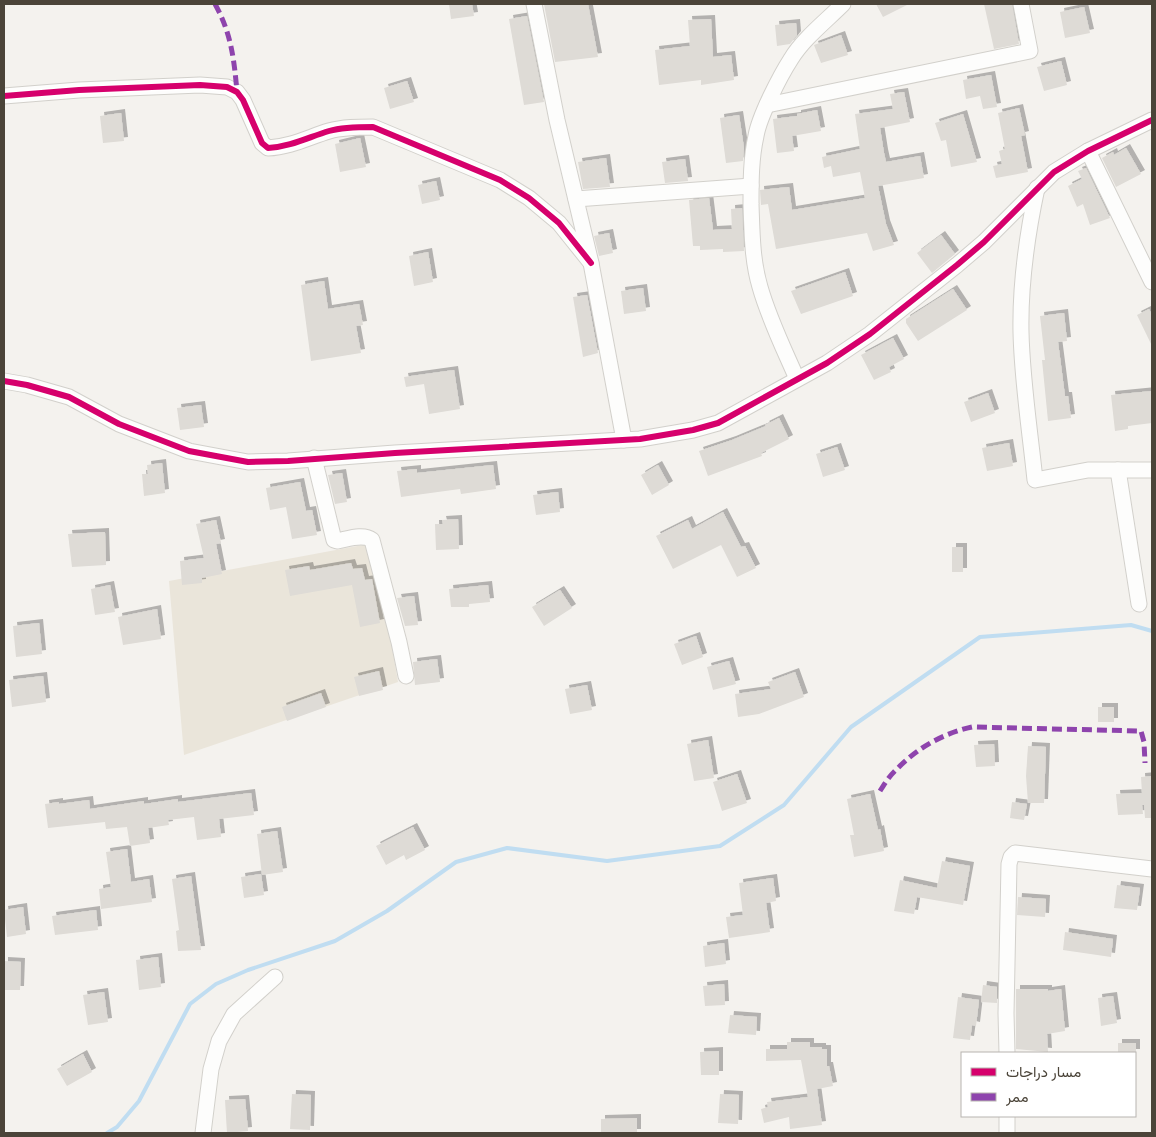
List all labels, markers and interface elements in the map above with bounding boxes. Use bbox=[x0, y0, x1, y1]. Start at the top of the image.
legend bbox=[961, 1052, 1136, 1117]
text: مسار دراجات bbox=[1006, 1063, 1081, 1081]
text: ممر bbox=[1005, 1088, 1028, 1106]

